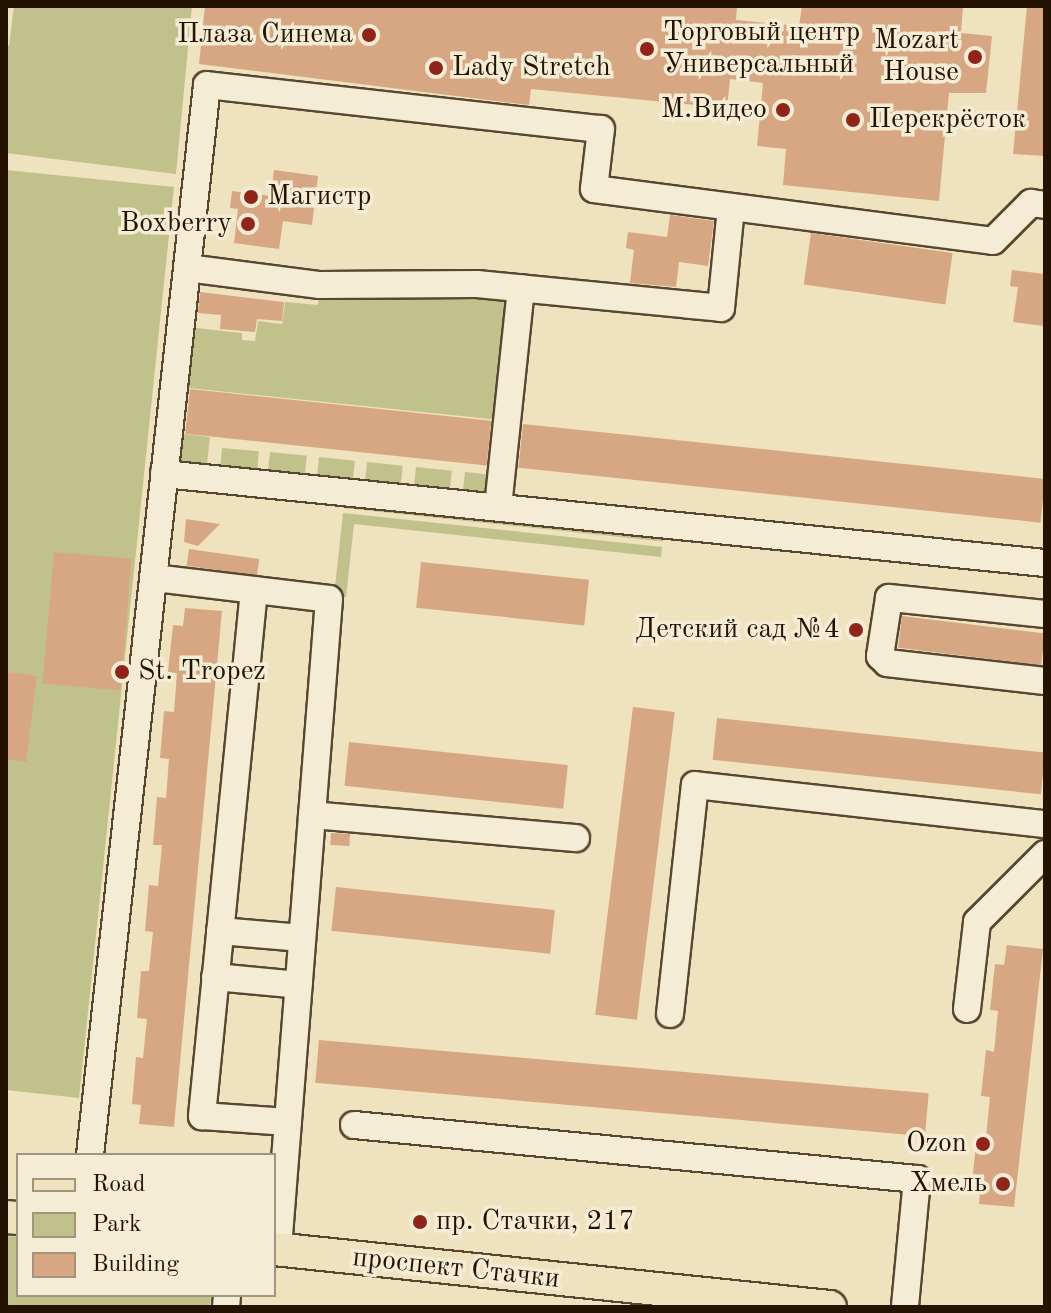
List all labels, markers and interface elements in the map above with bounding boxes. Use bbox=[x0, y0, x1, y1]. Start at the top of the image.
place label: Торговый центр Универсальный bbox=[663, 16, 860, 82]
place label: Плаза Синема bbox=[177, 18, 353, 52]
place label: Mozart House bbox=[874, 24, 959, 90]
marker: Плаза Синема bbox=[360, 26, 378, 44]
marker: Торговый центр Универсальный bbox=[638, 40, 656, 58]
marker: Mozart House bbox=[966, 48, 984, 66]
place label: Lady Stretch bbox=[452, 51, 611, 85]
marker: Lady Stretch bbox=[427, 59, 445, 77]
place label: М.Видео bbox=[661, 93, 767, 127]
marker: М.Видео bbox=[774, 101, 792, 119]
place label: Перекрёсток bbox=[869, 103, 1026, 137]
marker: Перекрёсток bbox=[844, 111, 862, 129]
place label: Магистр bbox=[267, 180, 371, 214]
marker: Магистр bbox=[242, 188, 260, 206]
place label: Boxberry bbox=[120, 207, 232, 241]
marker: Boxberry bbox=[239, 215, 257, 233]
place label: Детский сад №4 bbox=[635, 613, 840, 647]
marker: Детский сад №4 bbox=[847, 621, 865, 639]
place label: St. Tropez bbox=[138, 655, 266, 689]
marker: St. Tropez bbox=[113, 663, 131, 681]
place label: Ozon bbox=[906, 1127, 967, 1161]
marker: Ozon bbox=[974, 1135, 992, 1153]
legend bbox=[16, 1153, 276, 1297]
place label: Хмель bbox=[910, 1167, 987, 1201]
text: Road bbox=[92, 1173, 145, 1197]
marker: Хмель bbox=[994, 1175, 1012, 1193]
place label: пр. Стачки, 217 bbox=[436, 1205, 635, 1239]
text: Park bbox=[92, 1213, 141, 1237]
marker: пр. Стачки, 217 bbox=[411, 1213, 429, 1231]
street label: проспект Стачки bbox=[351, 1241, 561, 1297]
text: Building bbox=[92, 1253, 179, 1277]

